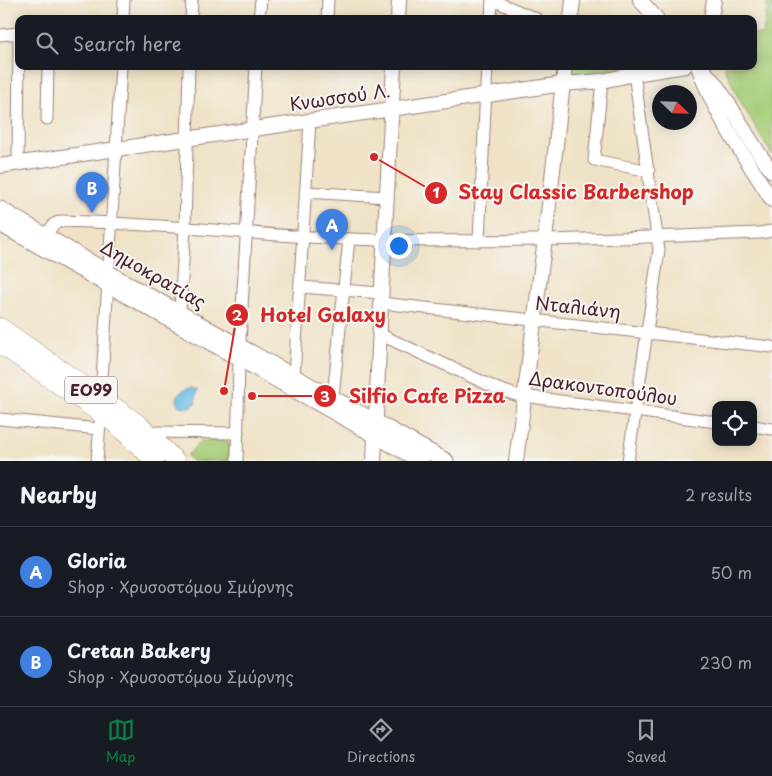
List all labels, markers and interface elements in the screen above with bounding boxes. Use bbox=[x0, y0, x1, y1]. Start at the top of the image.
search box bbox=[15, 15, 757, 70]
icon: search bbox=[33, 29, 61, 57]
text: Search here bbox=[73, 29, 182, 57]
street label: Κνωσσού Λ. bbox=[288, 76, 392, 117]
north arrow bbox=[652, 85, 697, 130]
pin: B bbox=[76, 172, 108, 213]
callout: Stay Classic Barbershop bbox=[423, 176, 704, 210]
text: Stay Classic Barbershop bbox=[458, 177, 694, 205]
text: 1 bbox=[432, 180, 440, 203]
pin: A bbox=[316, 209, 348, 250]
street label: Δημοκρατίας bbox=[96, 233, 212, 315]
your location bbox=[386, 233, 412, 259]
street label: Νταλιάνη bbox=[534, 289, 622, 324]
callout: Hotel Galaxy bbox=[225, 298, 396, 332]
text: Hotel Galaxy bbox=[260, 300, 386, 328]
text: 2 bbox=[232, 303, 243, 326]
street label: Δρακοντοπούλου bbox=[527, 364, 679, 411]
road number: ΕΟ99 bbox=[65, 376, 117, 404]
callout: Silfio Cafe Pizza bbox=[312, 379, 516, 413]
text: Silfio Cafe Pizza bbox=[349, 381, 505, 409]
text: 3 bbox=[320, 384, 330, 407]
map controls bbox=[712, 401, 757, 446]
button: locate bbox=[712, 401, 757, 446]
text: Nearby bbox=[20, 478, 97, 510]
text: 2 results bbox=[685, 482, 752, 506]
text: Gloria bbox=[67, 546, 127, 574]
text: A bbox=[30, 560, 42, 584]
text: 50 m bbox=[711, 560, 752, 584]
text: Shop · Χρυσοστόμου Σμύρνης bbox=[67, 574, 294, 598]
text: Cretan Bakery bbox=[67, 636, 211, 664]
text: B bbox=[31, 650, 41, 674]
text: 230 m bbox=[700, 650, 752, 674]
text: Shop · Χρυσοστόμου Σμύρνης bbox=[67, 664, 294, 688]
tab: Map bbox=[106, 716, 136, 767]
tab: Directions bbox=[347, 716, 415, 767]
tab: Saved bbox=[627, 716, 666, 767]

